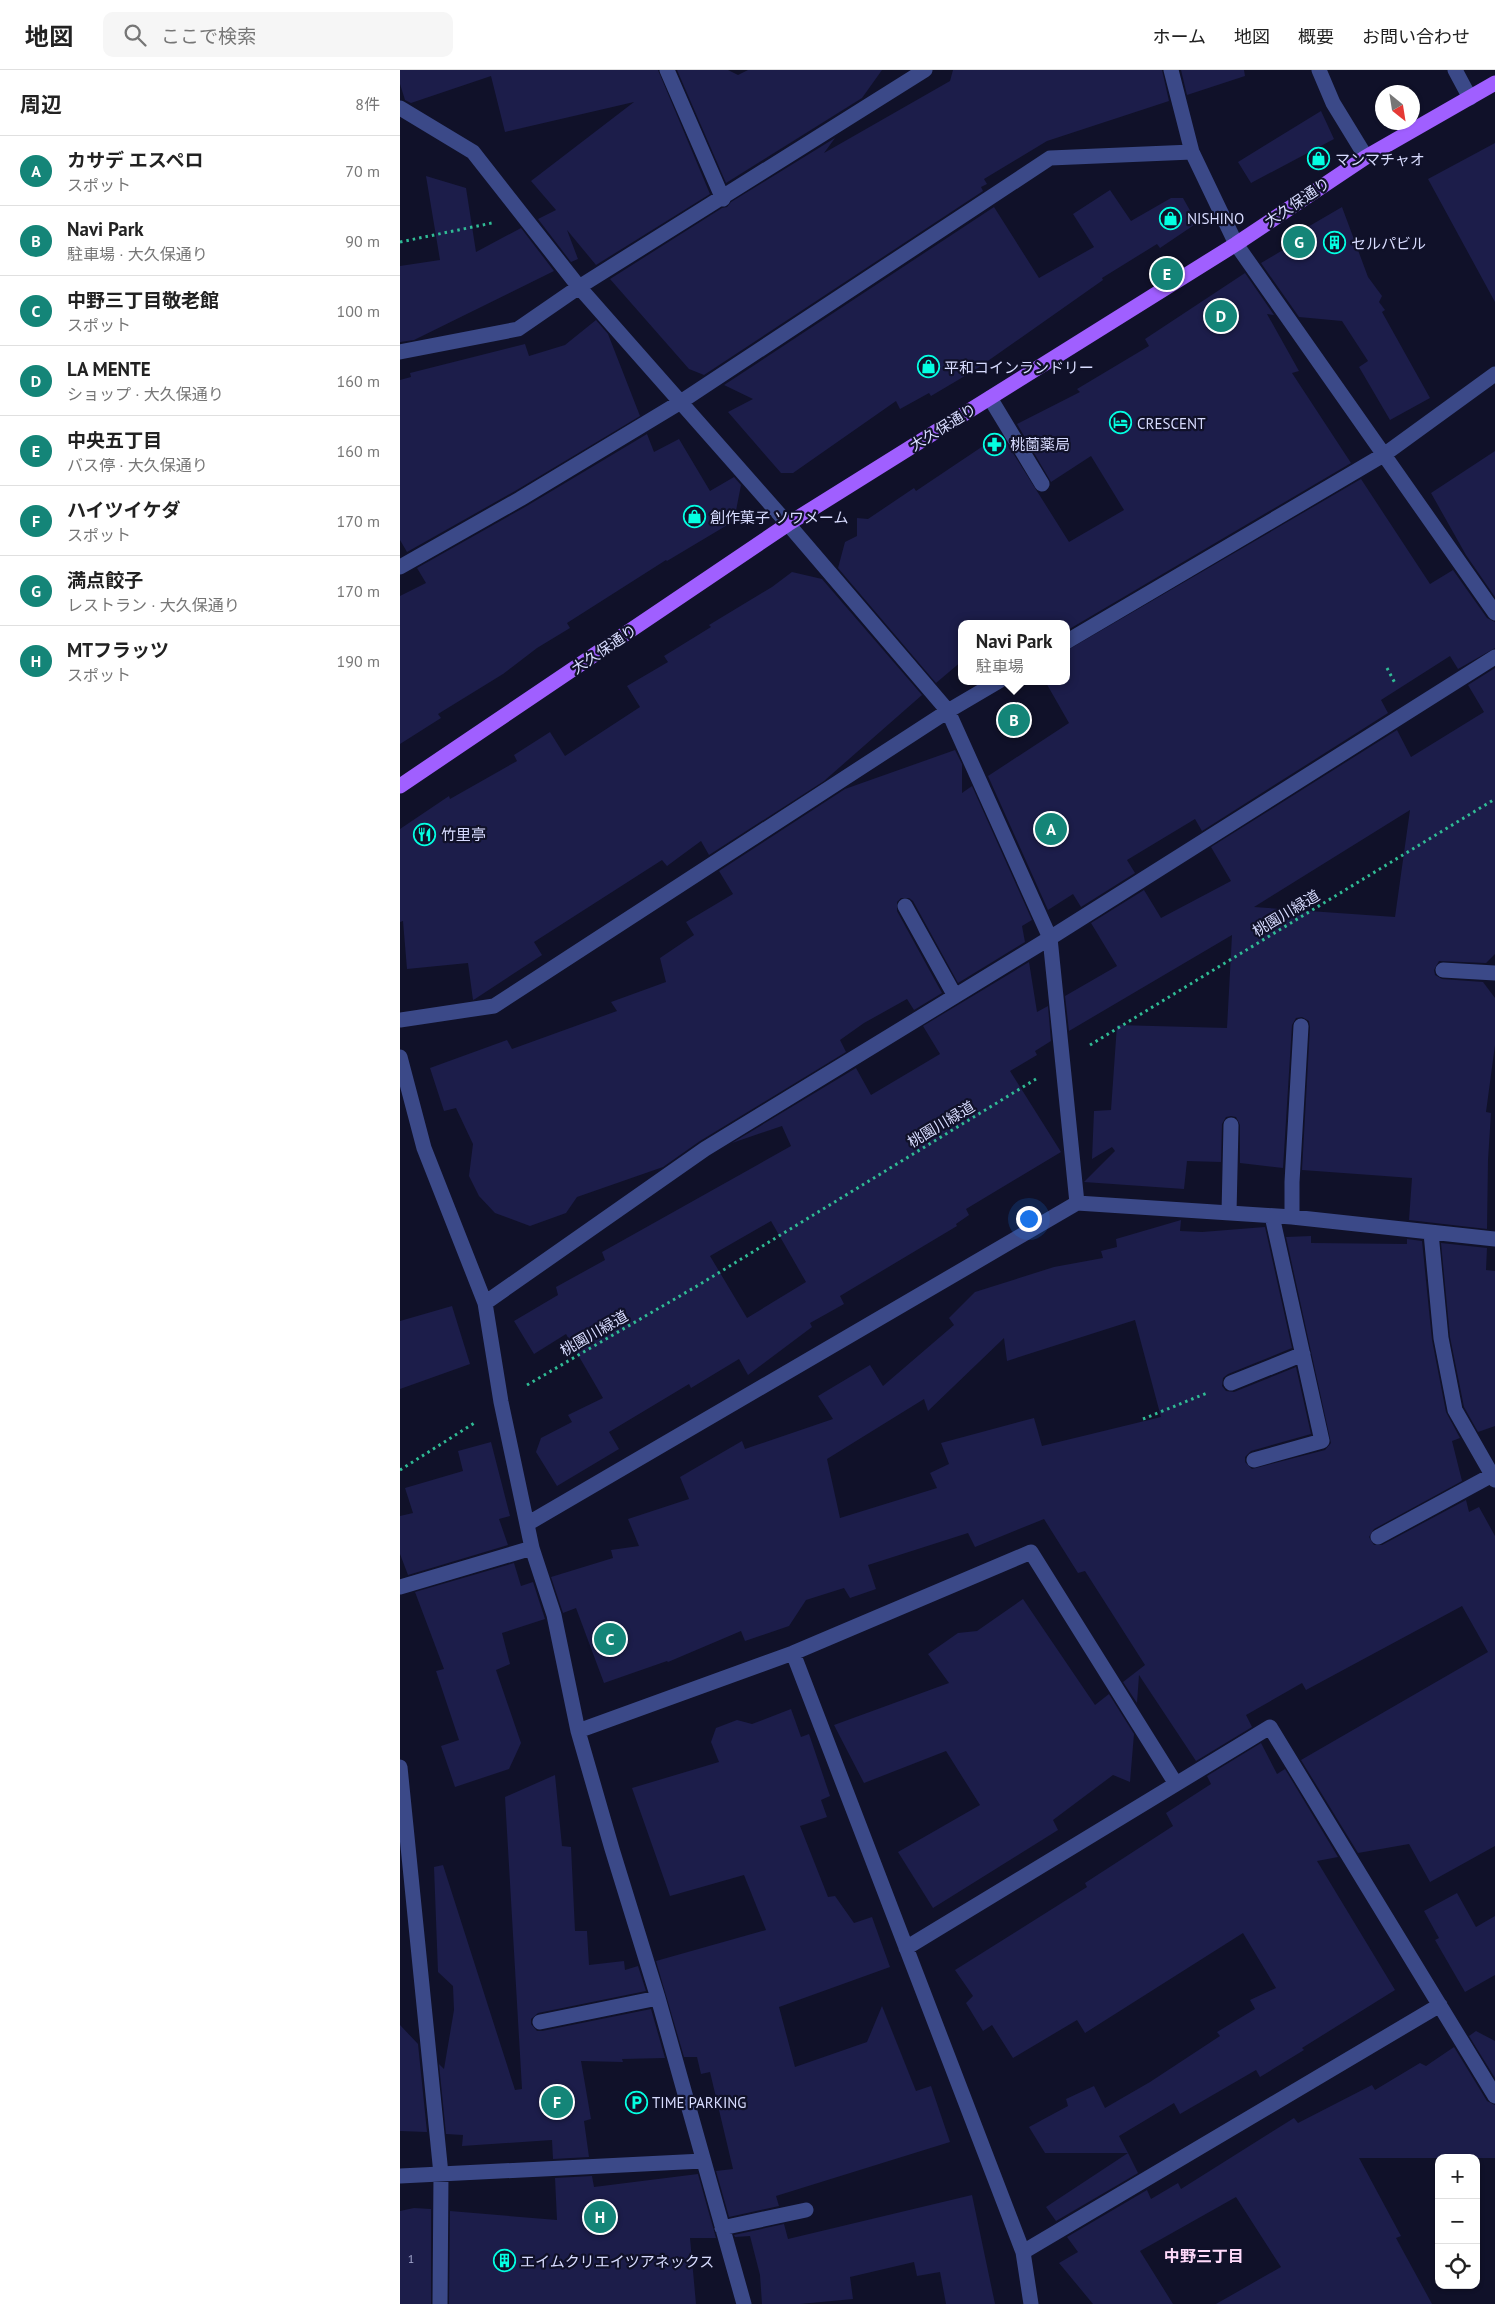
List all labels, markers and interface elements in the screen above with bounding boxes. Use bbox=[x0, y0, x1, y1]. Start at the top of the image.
search box bbox=[103, 12, 453, 57]
text: 地図 bbox=[25, 21, 73, 52]
icon: search bbox=[121, 21, 149, 49]
text: ここで検索 bbox=[161, 24, 256, 48]
text: ホーム bbox=[1153, 25, 1206, 48]
text: 地図 bbox=[1234, 25, 1270, 48]
text: 概要 bbox=[1298, 25, 1334, 48]
text: お問い合わせ bbox=[1362, 25, 1470, 48]
north arrow bbox=[1375, 85, 1420, 130]
text: 周辺 bbox=[20, 91, 62, 118]
text: 8件 bbox=[355, 94, 380, 114]
shop icon: マンマチャオ bbox=[1307, 147, 1331, 171]
text: カサデ エスペロ bbox=[67, 148, 203, 172]
place label: マンマチャオ bbox=[1335, 150, 1425, 169]
text: A bbox=[31, 161, 41, 181]
text: 70 m bbox=[345, 161, 380, 181]
street label: 大久保通り bbox=[1261, 173, 1333, 231]
text: スポット bbox=[67, 175, 131, 195]
shop icon: NISHINO bbox=[1159, 206, 1183, 230]
place label: NISHINO bbox=[1187, 209, 1244, 228]
text: Navi Park bbox=[67, 217, 144, 241]
pin: G bbox=[1283, 223, 1315, 261]
text: B bbox=[31, 231, 41, 251]
text: 90 m bbox=[345, 231, 380, 251]
building icon: セルパビル bbox=[1323, 231, 1347, 255]
place label: セルパビル bbox=[1351, 234, 1426, 253]
text: 駐車場 · 大久保通り bbox=[67, 244, 208, 264]
pin: E bbox=[1151, 255, 1183, 293]
text: 中野三丁目敬老館 bbox=[67, 288, 219, 312]
pin: D bbox=[1205, 297, 1237, 335]
text: C bbox=[32, 301, 40, 321]
text: 100 m bbox=[337, 301, 380, 321]
text: スポット bbox=[67, 315, 131, 335]
shop icon: 平和コインランドリー bbox=[916, 355, 940, 379]
text: LA MENTE bbox=[67, 357, 151, 381]
place label: 平和コインランドリー bbox=[944, 358, 1094, 377]
text: D bbox=[31, 371, 41, 391]
text: 160 m bbox=[337, 371, 380, 391]
text: ショップ · 大久保通り bbox=[67, 384, 224, 404]
street label: 大久保通り bbox=[906, 399, 980, 455]
hotel icon: CRESCENT bbox=[1109, 411, 1133, 435]
place label: CRESCENT bbox=[1137, 414, 1206, 433]
text: 中央五丁目 bbox=[67, 428, 162, 452]
pharmacy icon: 桃薗薬局 bbox=[982, 432, 1006, 456]
place label: 桃薗薬局 bbox=[1010, 435, 1070, 454]
text: E bbox=[32, 441, 40, 461]
text: 160 m bbox=[337, 441, 380, 461]
text: バス停 · 大久保通り bbox=[67, 455, 208, 475]
text: ハイツイケダ bbox=[67, 498, 181, 522]
shop icon: 創作菓子 ソワメーム bbox=[682, 505, 706, 529]
place label: 創作菓子 ソワメーム bbox=[710, 508, 849, 527]
text: F bbox=[32, 511, 40, 531]
text: 170 m bbox=[337, 511, 380, 531]
text: スポット bbox=[67, 525, 131, 545]
text: 満点餃子 bbox=[67, 568, 143, 592]
text: G bbox=[31, 581, 41, 601]
text: 170 m bbox=[337, 581, 380, 601]
text: レストラン · 大久保通り bbox=[67, 595, 240, 615]
street label: 大久保通り bbox=[568, 620, 640, 678]
popup bbox=[958, 620, 1070, 685]
text: Navi Park bbox=[976, 629, 1052, 653]
text: MTフラッツ bbox=[67, 638, 169, 662]
text: H bbox=[31, 651, 41, 671]
text: 190 m bbox=[337, 651, 380, 671]
text: 駐車場 bbox=[976, 656, 1024, 676]
text: スポット bbox=[67, 665, 131, 685]
pin: B bbox=[998, 701, 1030, 739]
pin: A bbox=[1035, 810, 1067, 848]
restaurant icon: 竹里亭 bbox=[413, 822, 437, 846]
place label: 竹里亭 bbox=[441, 825, 486, 844]
street label: 桃園川緑道 bbox=[1249, 886, 1323, 940]
street label: 桃園川緑道 bbox=[904, 1097, 978, 1151]
your location bbox=[1016, 1206, 1042, 1232]
street label: 桃園川緑道 bbox=[557, 1306, 631, 1360]
pin: C bbox=[594, 1620, 626, 1658]
pin: F bbox=[541, 2083, 573, 2121]
parking icon: TIME PARKING bbox=[624, 2090, 648, 2114]
place label: TIME PARKING bbox=[652, 2093, 747, 2112]
map controls bbox=[1435, 2154, 1480, 2289]
button: + bbox=[1435, 2154, 1480, 2199]
pin: H bbox=[584, 2198, 616, 2236]
button: − bbox=[1435, 2199, 1480, 2244]
button: locate bbox=[1435, 2244, 1480, 2289]
district label: 中野三丁目 bbox=[1164, 2246, 1244, 2266]
building icon: エイムクリエイツアネックス bbox=[492, 2249, 516, 2273]
house number: 1 bbox=[408, 2251, 414, 2266]
place label: エイムクリエイツアネックス bbox=[520, 2252, 714, 2271]

